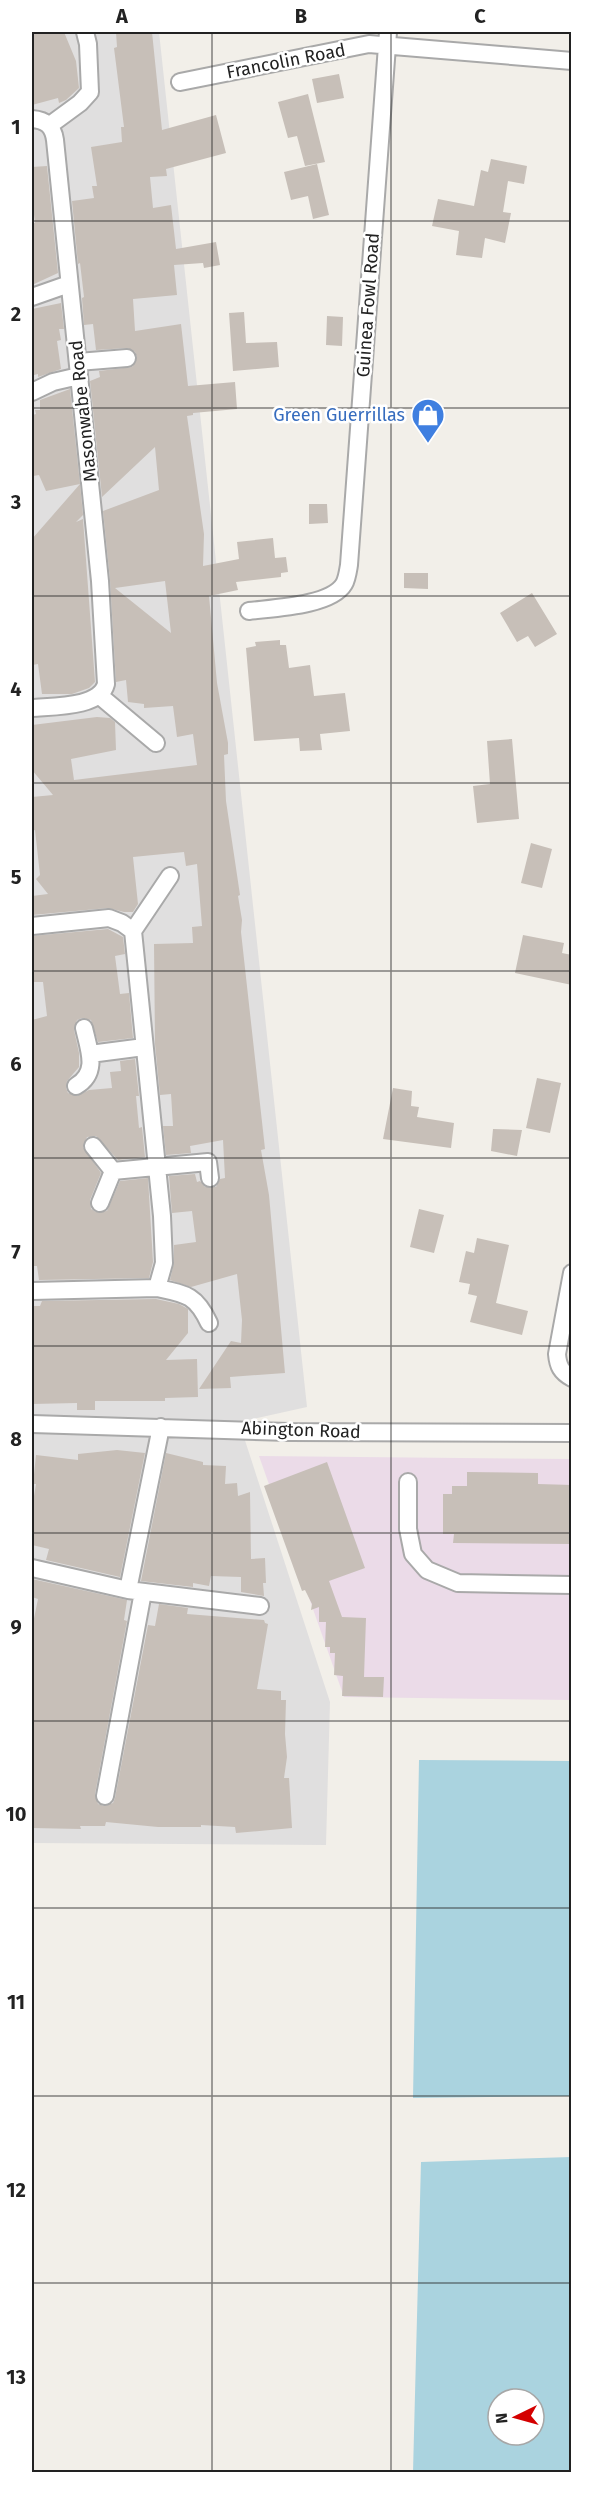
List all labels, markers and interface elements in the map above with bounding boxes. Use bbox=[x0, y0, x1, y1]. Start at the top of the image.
text: A bbox=[115, 4, 129, 28]
text: B bbox=[295, 4, 307, 28]
text: C bbox=[474, 4, 486, 28]
street label: Francolin Road bbox=[225, 39, 347, 83]
text: 1 bbox=[11, 115, 21, 139]
street label: Guinea Fowl Road bbox=[352, 232, 384, 378]
text: 2 bbox=[11, 302, 21, 326]
street label: Masonwabe Road bbox=[65, 339, 101, 483]
shop icon: Green Guerrillas bbox=[410, 397, 446, 444]
place label: Green Guerrillas bbox=[273, 404, 405, 426]
text: 3 bbox=[10, 490, 21, 514]
text: 4 bbox=[10, 677, 22, 701]
text: 5 bbox=[11, 865, 22, 889]
text: 6 bbox=[10, 1052, 22, 1076]
text: 7 bbox=[11, 1240, 21, 1264]
street label: Abington Road bbox=[241, 1417, 361, 1443]
text: 8 bbox=[10, 1427, 22, 1451]
text: 9 bbox=[10, 1615, 22, 1639]
text: 10 bbox=[6, 1802, 26, 1826]
text: 11 bbox=[7, 1990, 25, 2014]
text: 12 bbox=[6, 2178, 26, 2202]
text: 13 bbox=[6, 2365, 26, 2389]
north arrow bbox=[486, 2387, 546, 2447]
text: N bbox=[492, 2412, 511, 2424]

